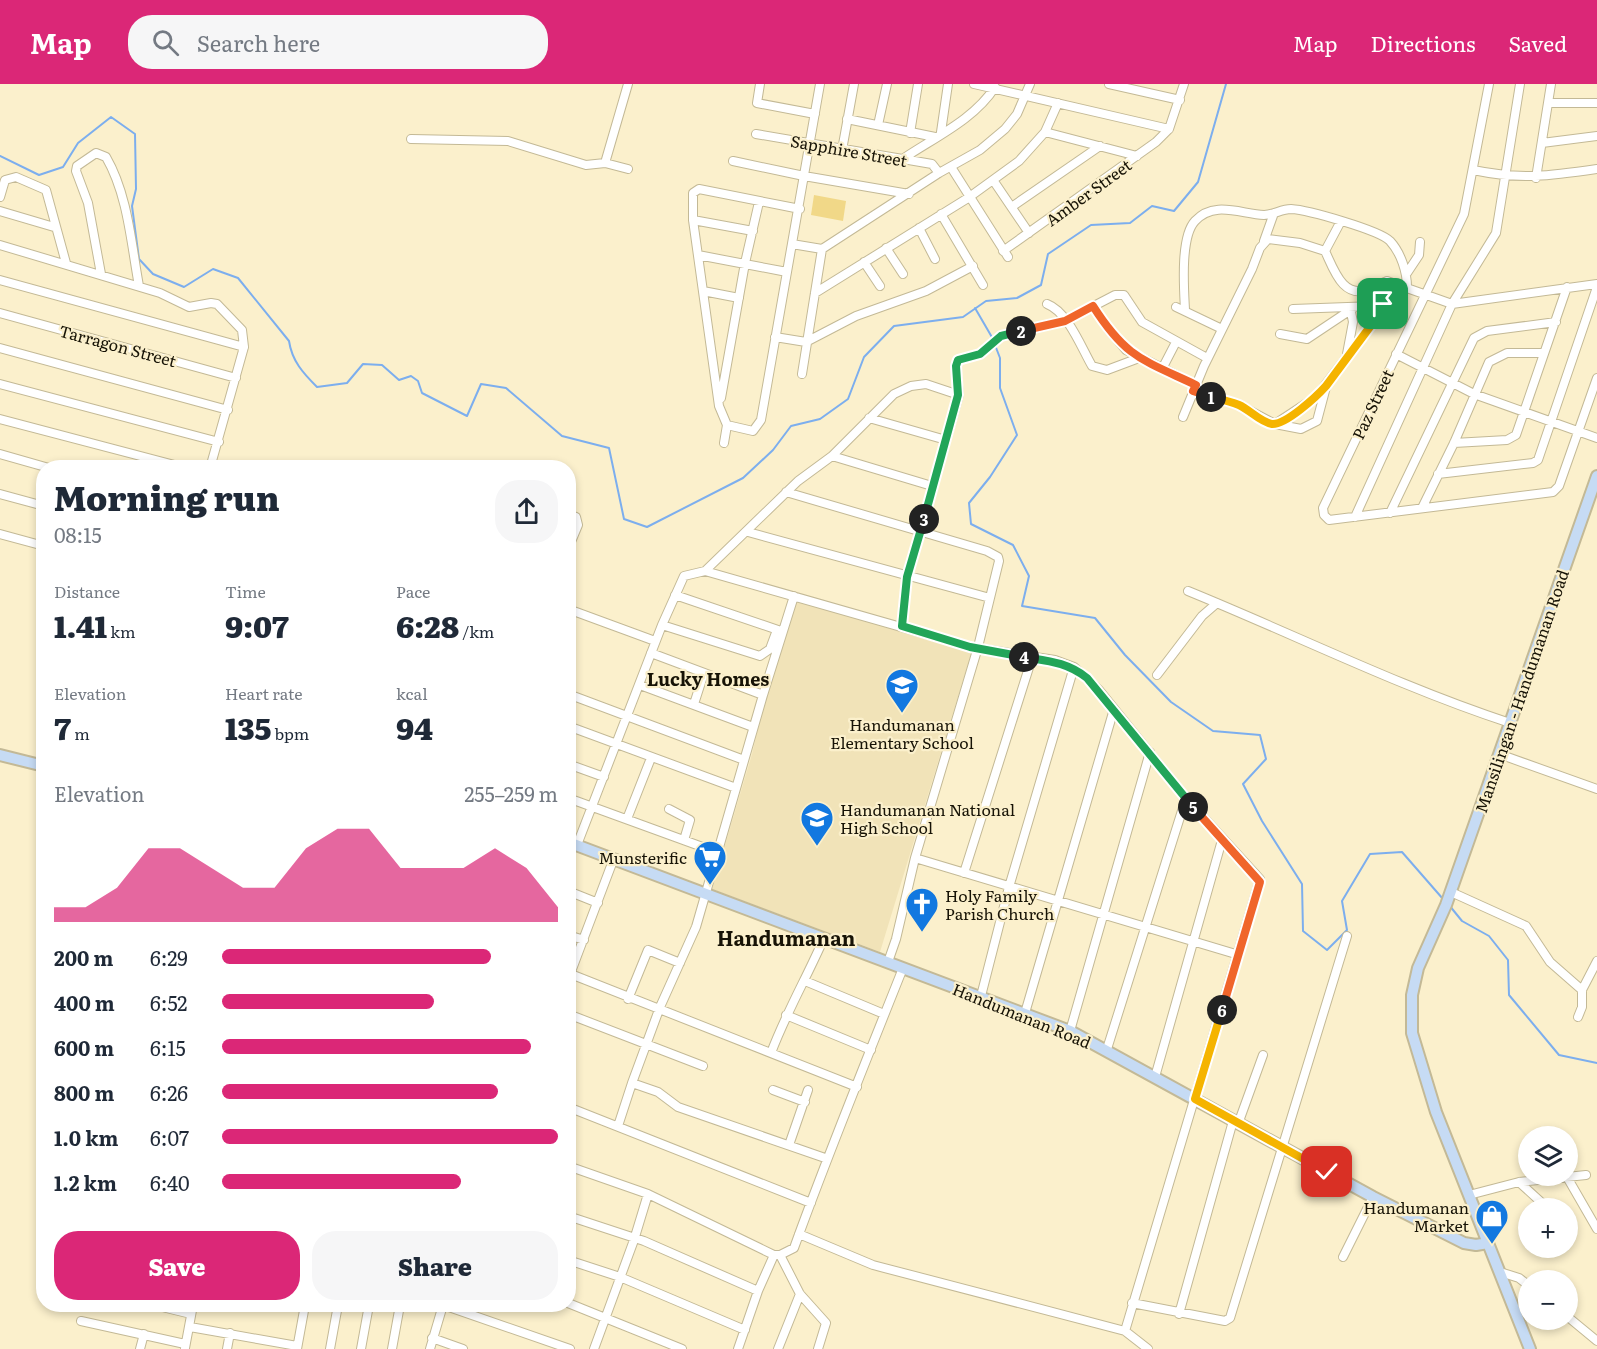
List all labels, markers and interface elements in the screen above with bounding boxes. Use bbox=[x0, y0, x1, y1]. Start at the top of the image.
search box bbox=[128, 15, 548, 69]
text: Map bbox=[30, 21, 92, 63]
icon: search bbox=[149, 26, 182, 59]
text: Search here bbox=[197, 26, 320, 59]
text: Map bbox=[1293, 27, 1338, 58]
text: Directions bbox=[1371, 27, 1476, 58]
text: Saved bbox=[1509, 27, 1567, 58]
street label: Sapphire Street bbox=[789, 128, 910, 172]
street label: Amber Street bbox=[1040, 152, 1136, 231]
pin bbox=[1357, 278, 1408, 329]
icon: arrive bbox=[1366, 287, 1399, 320]
pin: 2 bbox=[1006, 316, 1036, 346]
street label: Tarragon Street bbox=[57, 318, 180, 372]
text: 2 bbox=[1017, 319, 1025, 343]
street label: Paz Street bbox=[1345, 364, 1399, 443]
pin: 1 bbox=[1196, 382, 1226, 412]
text: 1 bbox=[1208, 385, 1214, 409]
text: Morning run bbox=[54, 472, 280, 521]
button: share bbox=[495, 480, 558, 543]
pin: 3 bbox=[909, 504, 939, 534]
text: 3 bbox=[920, 507, 928, 531]
text: 08:15 bbox=[54, 519, 102, 549]
street label: Mansilingan - Handumanan Road bbox=[1468, 566, 1574, 816]
text: Distance bbox=[54, 579, 120, 603]
text: Time bbox=[225, 579, 266, 603]
text: Pace bbox=[396, 579, 430, 603]
text: 1.41 bbox=[54, 603, 107, 647]
text: 9:07 bbox=[225, 603, 289, 647]
text: 6:28 bbox=[396, 603, 459, 647]
text: km bbox=[107, 619, 136, 643]
text: /km bbox=[459, 619, 494, 643]
pin: 4 bbox=[1009, 642, 1039, 672]
text: 4 bbox=[1019, 645, 1029, 669]
district label: Lucky Homes bbox=[647, 665, 769, 692]
school or university icon: Handumanan Elementary School bbox=[884, 667, 920, 714]
text: Elevation bbox=[54, 681, 126, 705]
text: Heart rate bbox=[225, 681, 303, 705]
text: kcal bbox=[396, 681, 428, 705]
text: 7 bbox=[54, 705, 71, 749]
text: 135 bbox=[225, 705, 271, 749]
text: 94 bbox=[396, 705, 433, 749]
place label: Handumanan Elementary School bbox=[830, 712, 974, 754]
text: m bbox=[71, 721, 90, 745]
text: bpm bbox=[271, 721, 309, 745]
text: Elevation bbox=[54, 778, 144, 808]
text: 255–259 m bbox=[464, 778, 558, 808]
pin: 5 bbox=[1178, 792, 1208, 822]
text: 5 bbox=[1189, 795, 1197, 819]
place label: Handumanan National High School bbox=[840, 797, 1015, 839]
school or university icon: Handumanan National High School bbox=[799, 800, 835, 847]
supermarket icon: Munsterific bbox=[692, 839, 728, 886]
place label: Munsterific bbox=[598, 845, 687, 869]
place label: Holy Family Parish Church bbox=[945, 883, 1055, 925]
church icon: Holy Family Parish Church bbox=[904, 886, 940, 933]
district label: Handumanan bbox=[717, 922, 855, 952]
text: 200 m bbox=[54, 942, 113, 972]
text: 6:29 bbox=[150, 942, 188, 972]
street label: Handumanan Road bbox=[949, 976, 1095, 1054]
text: 400 m bbox=[54, 987, 115, 1017]
text: 6:52 bbox=[150, 987, 188, 1017]
pin: 6 bbox=[1207, 995, 1237, 1025]
text: 6 bbox=[1217, 998, 1227, 1022]
text: 600 m bbox=[54, 1032, 114, 1062]
text: 6:15 bbox=[150, 1032, 186, 1062]
text: 800 m bbox=[54, 1077, 114, 1107]
text: 6:26 bbox=[150, 1077, 188, 1107]
text: 1.0 km bbox=[54, 1122, 119, 1152]
text: 6:07 bbox=[150, 1122, 189, 1152]
map controls bbox=[1518, 1126, 1578, 1330]
button: layers bbox=[1518, 1126, 1578, 1186]
pin bbox=[1301, 1146, 1352, 1197]
icon: check bbox=[1310, 1155, 1343, 1188]
text: 1.2 km bbox=[54, 1167, 117, 1197]
text: 6:40 bbox=[150, 1167, 190, 1197]
place label: Handumanan Market bbox=[1363, 1195, 1470, 1237]
shop icon: Handumanan Market bbox=[1474, 1198, 1510, 1245]
button: + bbox=[1518, 1198, 1578, 1258]
button: Save bbox=[54, 1231, 300, 1300]
button: Share bbox=[312, 1231, 558, 1300]
button: − bbox=[1518, 1270, 1578, 1330]

